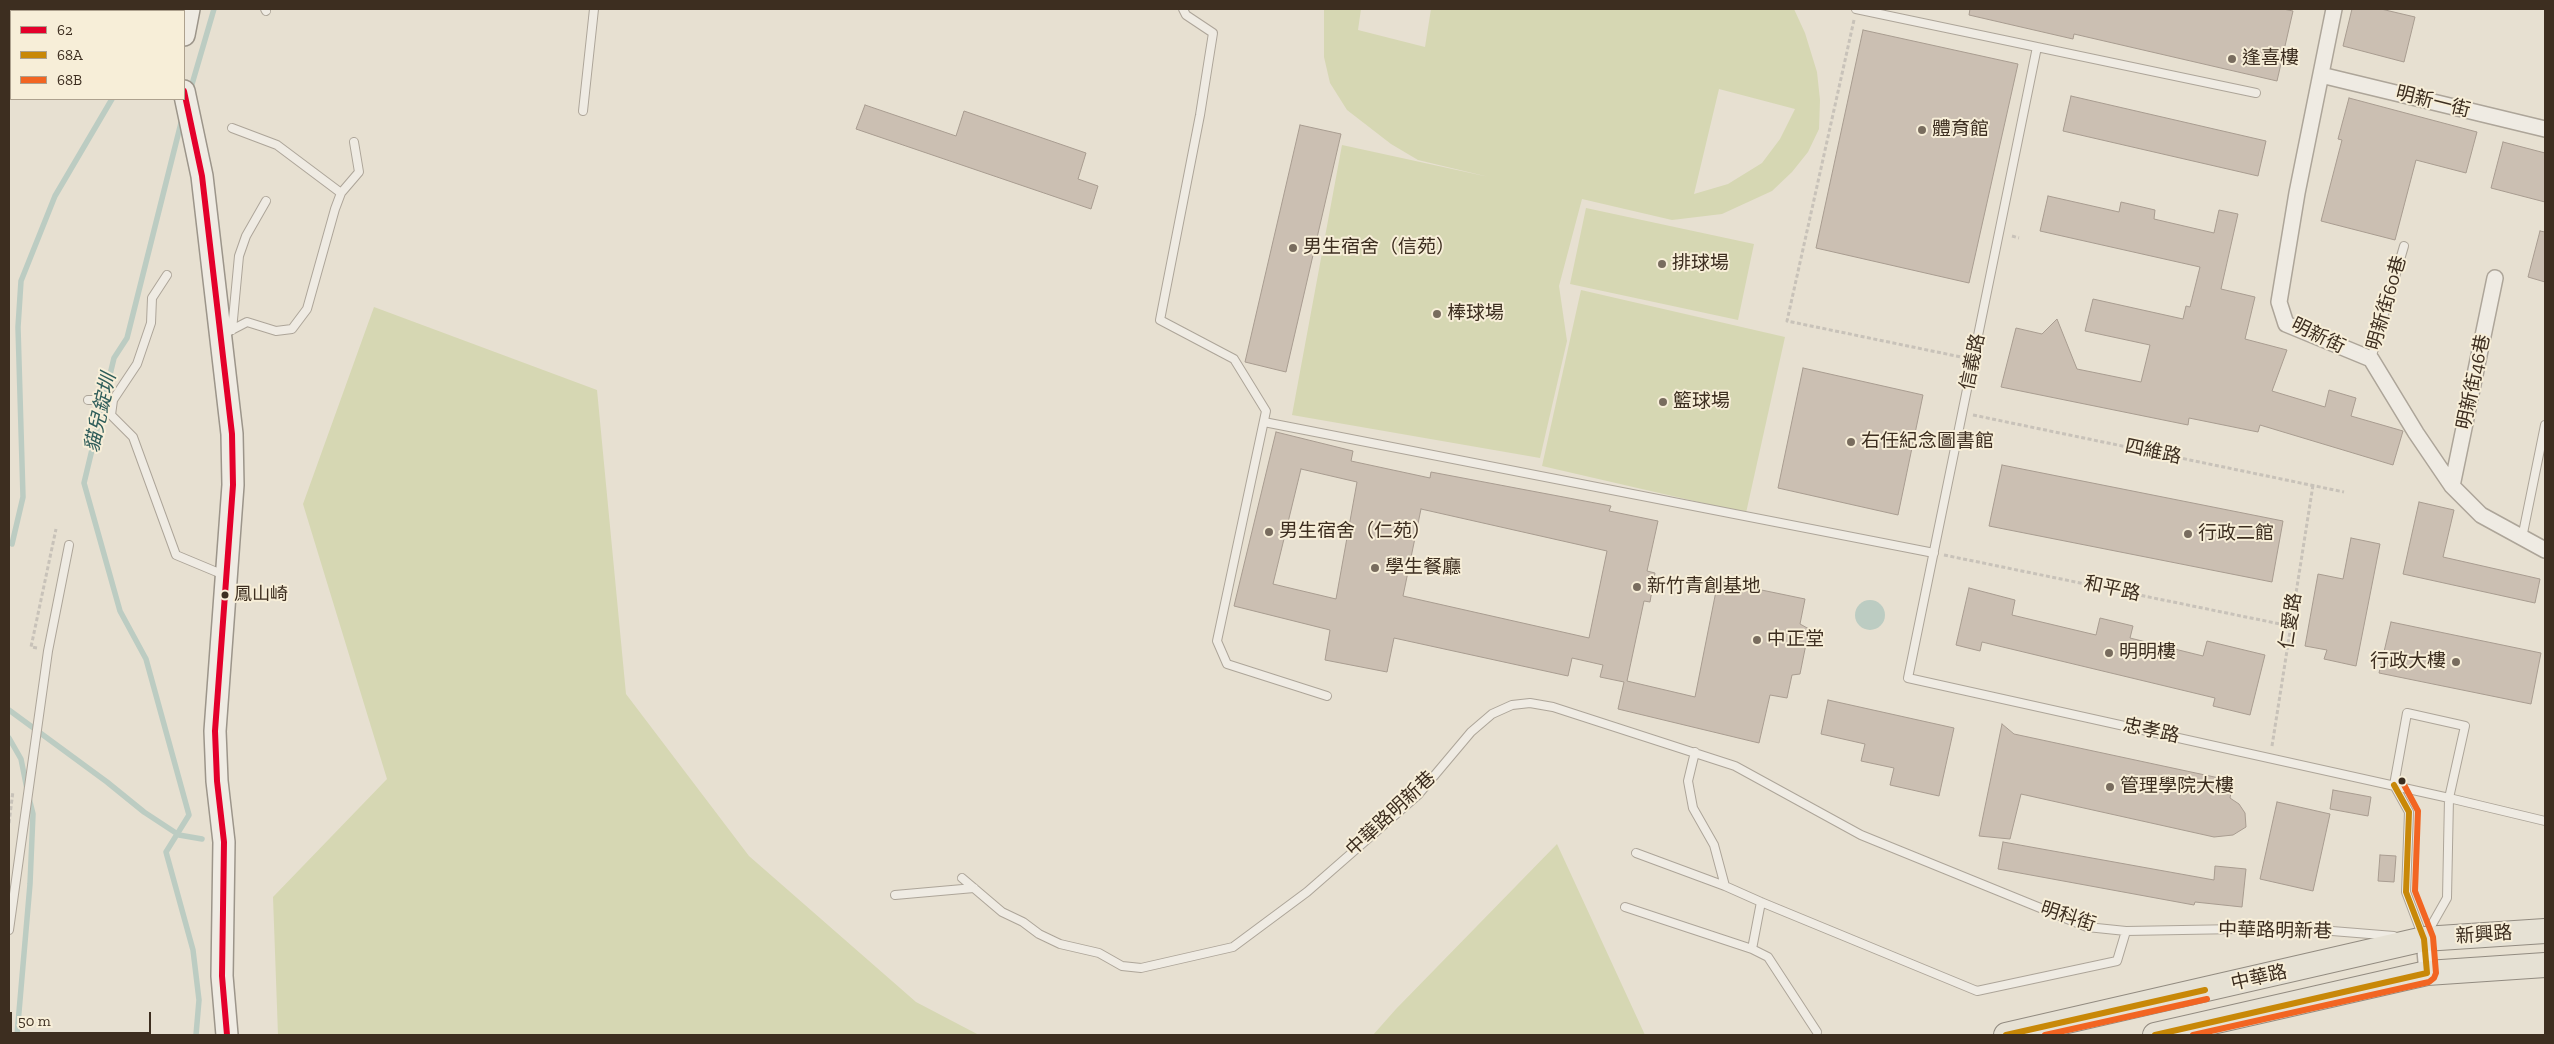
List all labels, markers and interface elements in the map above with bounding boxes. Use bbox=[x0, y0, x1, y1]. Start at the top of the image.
legend bbox=[10, 10, 185, 100]
text: 62 bbox=[57, 21, 73, 39]
text: 68A bbox=[57, 46, 83, 64]
place label: 逢喜樓 bbox=[2242, 48, 2299, 70]
marker: 逢喜樓 bbox=[2226, 53, 2238, 65]
text: 68B bbox=[57, 71, 82, 89]
street label: 明新一街 bbox=[2393, 82, 2473, 122]
place label: 體育館 bbox=[1932, 119, 1989, 141]
marker: 體育館 bbox=[1916, 124, 1928, 136]
place label: 男生宿舍（信苑） bbox=[1303, 237, 1455, 259]
marker: 男生宿舍（信苑） bbox=[1287, 242, 1299, 254]
place label: 排球場 bbox=[1672, 253, 1729, 275]
street label: 明新街60巷 bbox=[2363, 253, 2411, 353]
marker: 排球場 bbox=[1656, 258, 1668, 270]
place label: 棒球場 bbox=[1447, 303, 1504, 325]
marker: 棒球場 bbox=[1431, 308, 1443, 320]
street label: 明新街 bbox=[2287, 313, 2349, 359]
street label: 信義路 bbox=[1956, 332, 1990, 392]
street label: 明新街46巷 bbox=[2453, 333, 2495, 431]
water label: 貓兒錠圳 bbox=[80, 371, 122, 455]
place label: 籃球場 bbox=[1673, 391, 1730, 413]
marker: 籃球場 bbox=[1657, 396, 1669, 408]
place label: 右任紀念圖書館 bbox=[1861, 431, 1994, 453]
street label: 四維路 bbox=[2123, 435, 2183, 469]
marker: 右任紀念圖書館 bbox=[1845, 436, 1857, 448]
place label: 男生宿舍（仁苑） bbox=[1279, 521, 1431, 543]
place label: 行政二館 bbox=[2198, 523, 2274, 545]
marker: 男生宿舍（仁苑） bbox=[1263, 526, 1275, 538]
marker: 行政二館 bbox=[2182, 528, 2194, 540]
place label: 學生餐廳 bbox=[1385, 557, 1461, 579]
marker: 學生餐廳 bbox=[1369, 562, 1381, 574]
street label: 和平路 bbox=[2082, 572, 2142, 606]
place label: 新竹青創基地 bbox=[1647, 576, 1761, 598]
marker: 新竹青創基地 bbox=[1631, 581, 1643, 593]
place label: 鳳山崎 bbox=[234, 584, 288, 606]
marker: 鳳山崎 bbox=[220, 590, 230, 600]
street label: 仁愛路 bbox=[2275, 591, 2307, 651]
place label: 中正堂 bbox=[1767, 629, 1824, 651]
marker: 中正堂 bbox=[1751, 634, 1763, 646]
place label: 明明樓 bbox=[2119, 642, 2176, 664]
marker: 明明樓 bbox=[2103, 647, 2115, 659]
place label: 行政大樓 bbox=[2370, 651, 2446, 673]
marker: 行政大樓 bbox=[2450, 656, 2462, 668]
street label: 忠孝路 bbox=[2121, 714, 2181, 748]
street label: 中華路明新巷 bbox=[1342, 767, 1440, 861]
place label: 管理學院大樓 bbox=[2120, 776, 2234, 798]
unlabelled marker bbox=[2397, 776, 2407, 786]
marker: 管理學院大樓 bbox=[2104, 781, 2116, 793]
street label: 明科街 bbox=[2037, 897, 2099, 937]
street label: 中華路明新巷 bbox=[2218, 919, 2332, 943]
street label: 新興路 bbox=[2455, 922, 2513, 948]
street label: 中華路 bbox=[2229, 960, 2289, 996]
scale bar bbox=[12, 1002, 154, 1034]
text: 50 m bbox=[18, 1012, 51, 1030]

